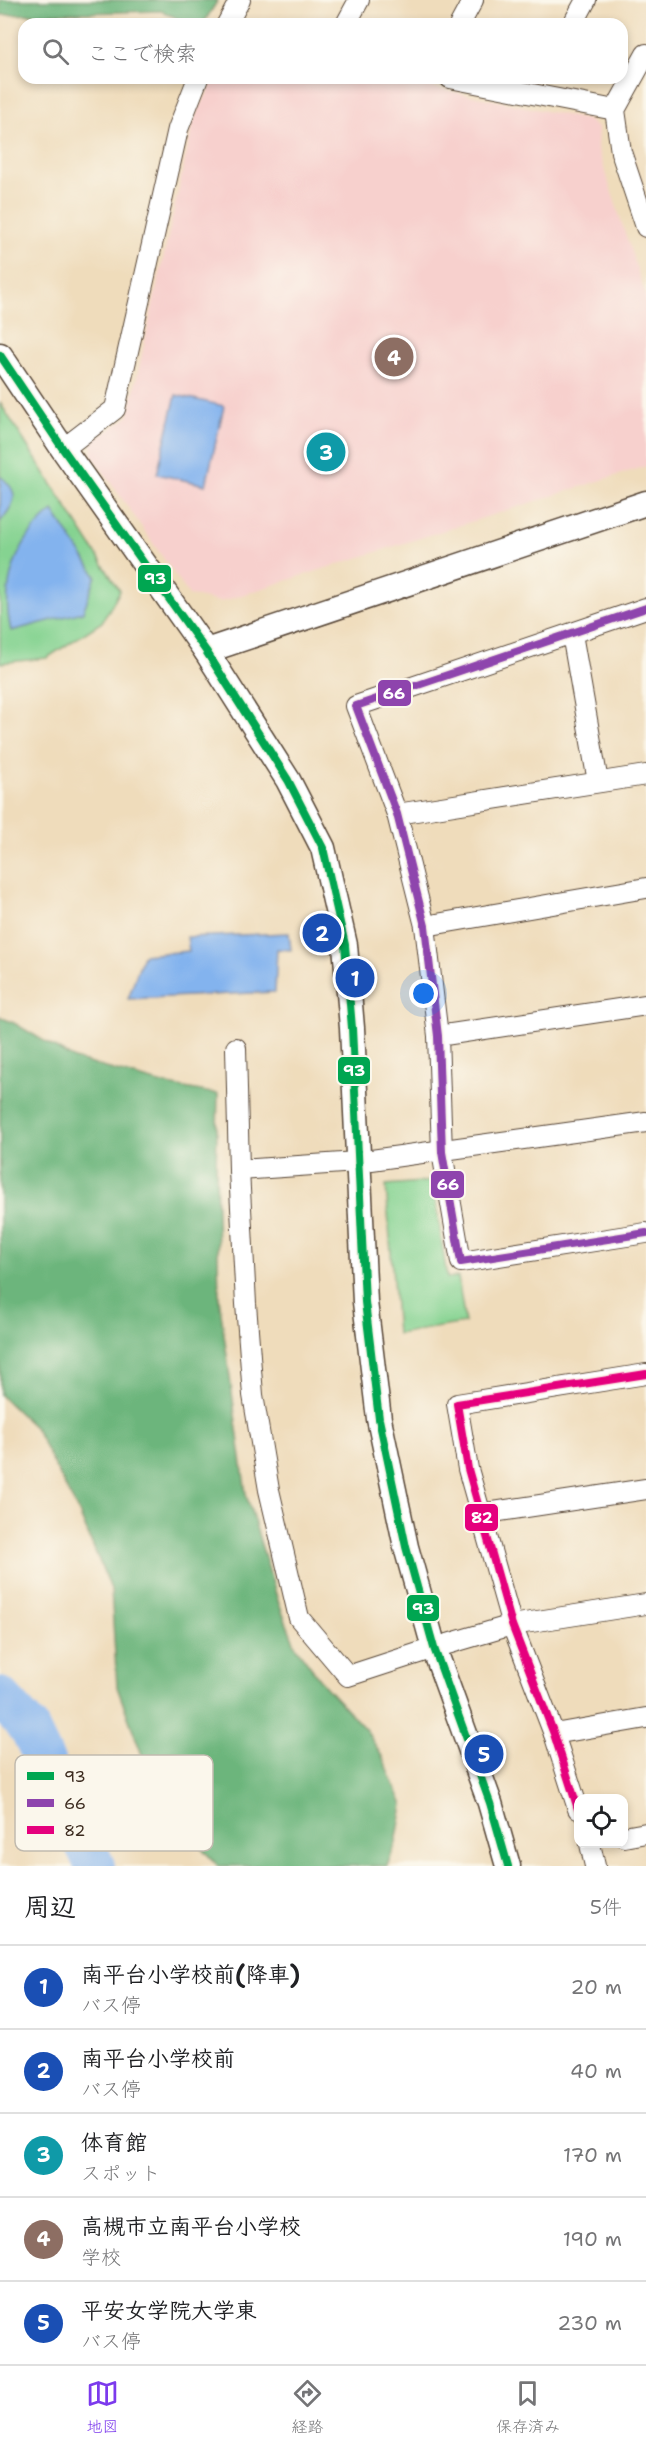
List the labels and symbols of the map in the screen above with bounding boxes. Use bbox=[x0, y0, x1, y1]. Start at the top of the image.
pin: 4 bbox=[374, 334, 414, 380]
pin: 3 bbox=[306, 430, 346, 474]
line badge: 93 bbox=[137, 564, 172, 593]
text: 93 bbox=[144, 568, 166, 589]
line badge: 66 bbox=[377, 679, 412, 707]
text: 66 bbox=[383, 683, 405, 704]
pin: 2 bbox=[302, 910, 342, 956]
pin: 1 bbox=[336, 956, 374, 1000]
your location bbox=[409, 979, 438, 1008]
line badge: 93 bbox=[337, 1056, 371, 1085]
text: 93 bbox=[343, 1060, 365, 1081]
line badge: 66 bbox=[430, 1170, 465, 1199]
text: 66 bbox=[437, 1174, 459, 1195]
line badge: 82 bbox=[464, 1503, 499, 1532]
text: 82 bbox=[471, 1507, 493, 1528]
line badge: 93 bbox=[406, 1594, 440, 1622]
text: 93 bbox=[412, 1598, 434, 1619]
pin: 5 bbox=[464, 1732, 504, 1776]
legend bbox=[15, 1755, 213, 1851]
text: 93 bbox=[64, 1766, 86, 1787]
text: 66 bbox=[64, 1793, 86, 1814]
text: 82 bbox=[64, 1820, 85, 1841]

